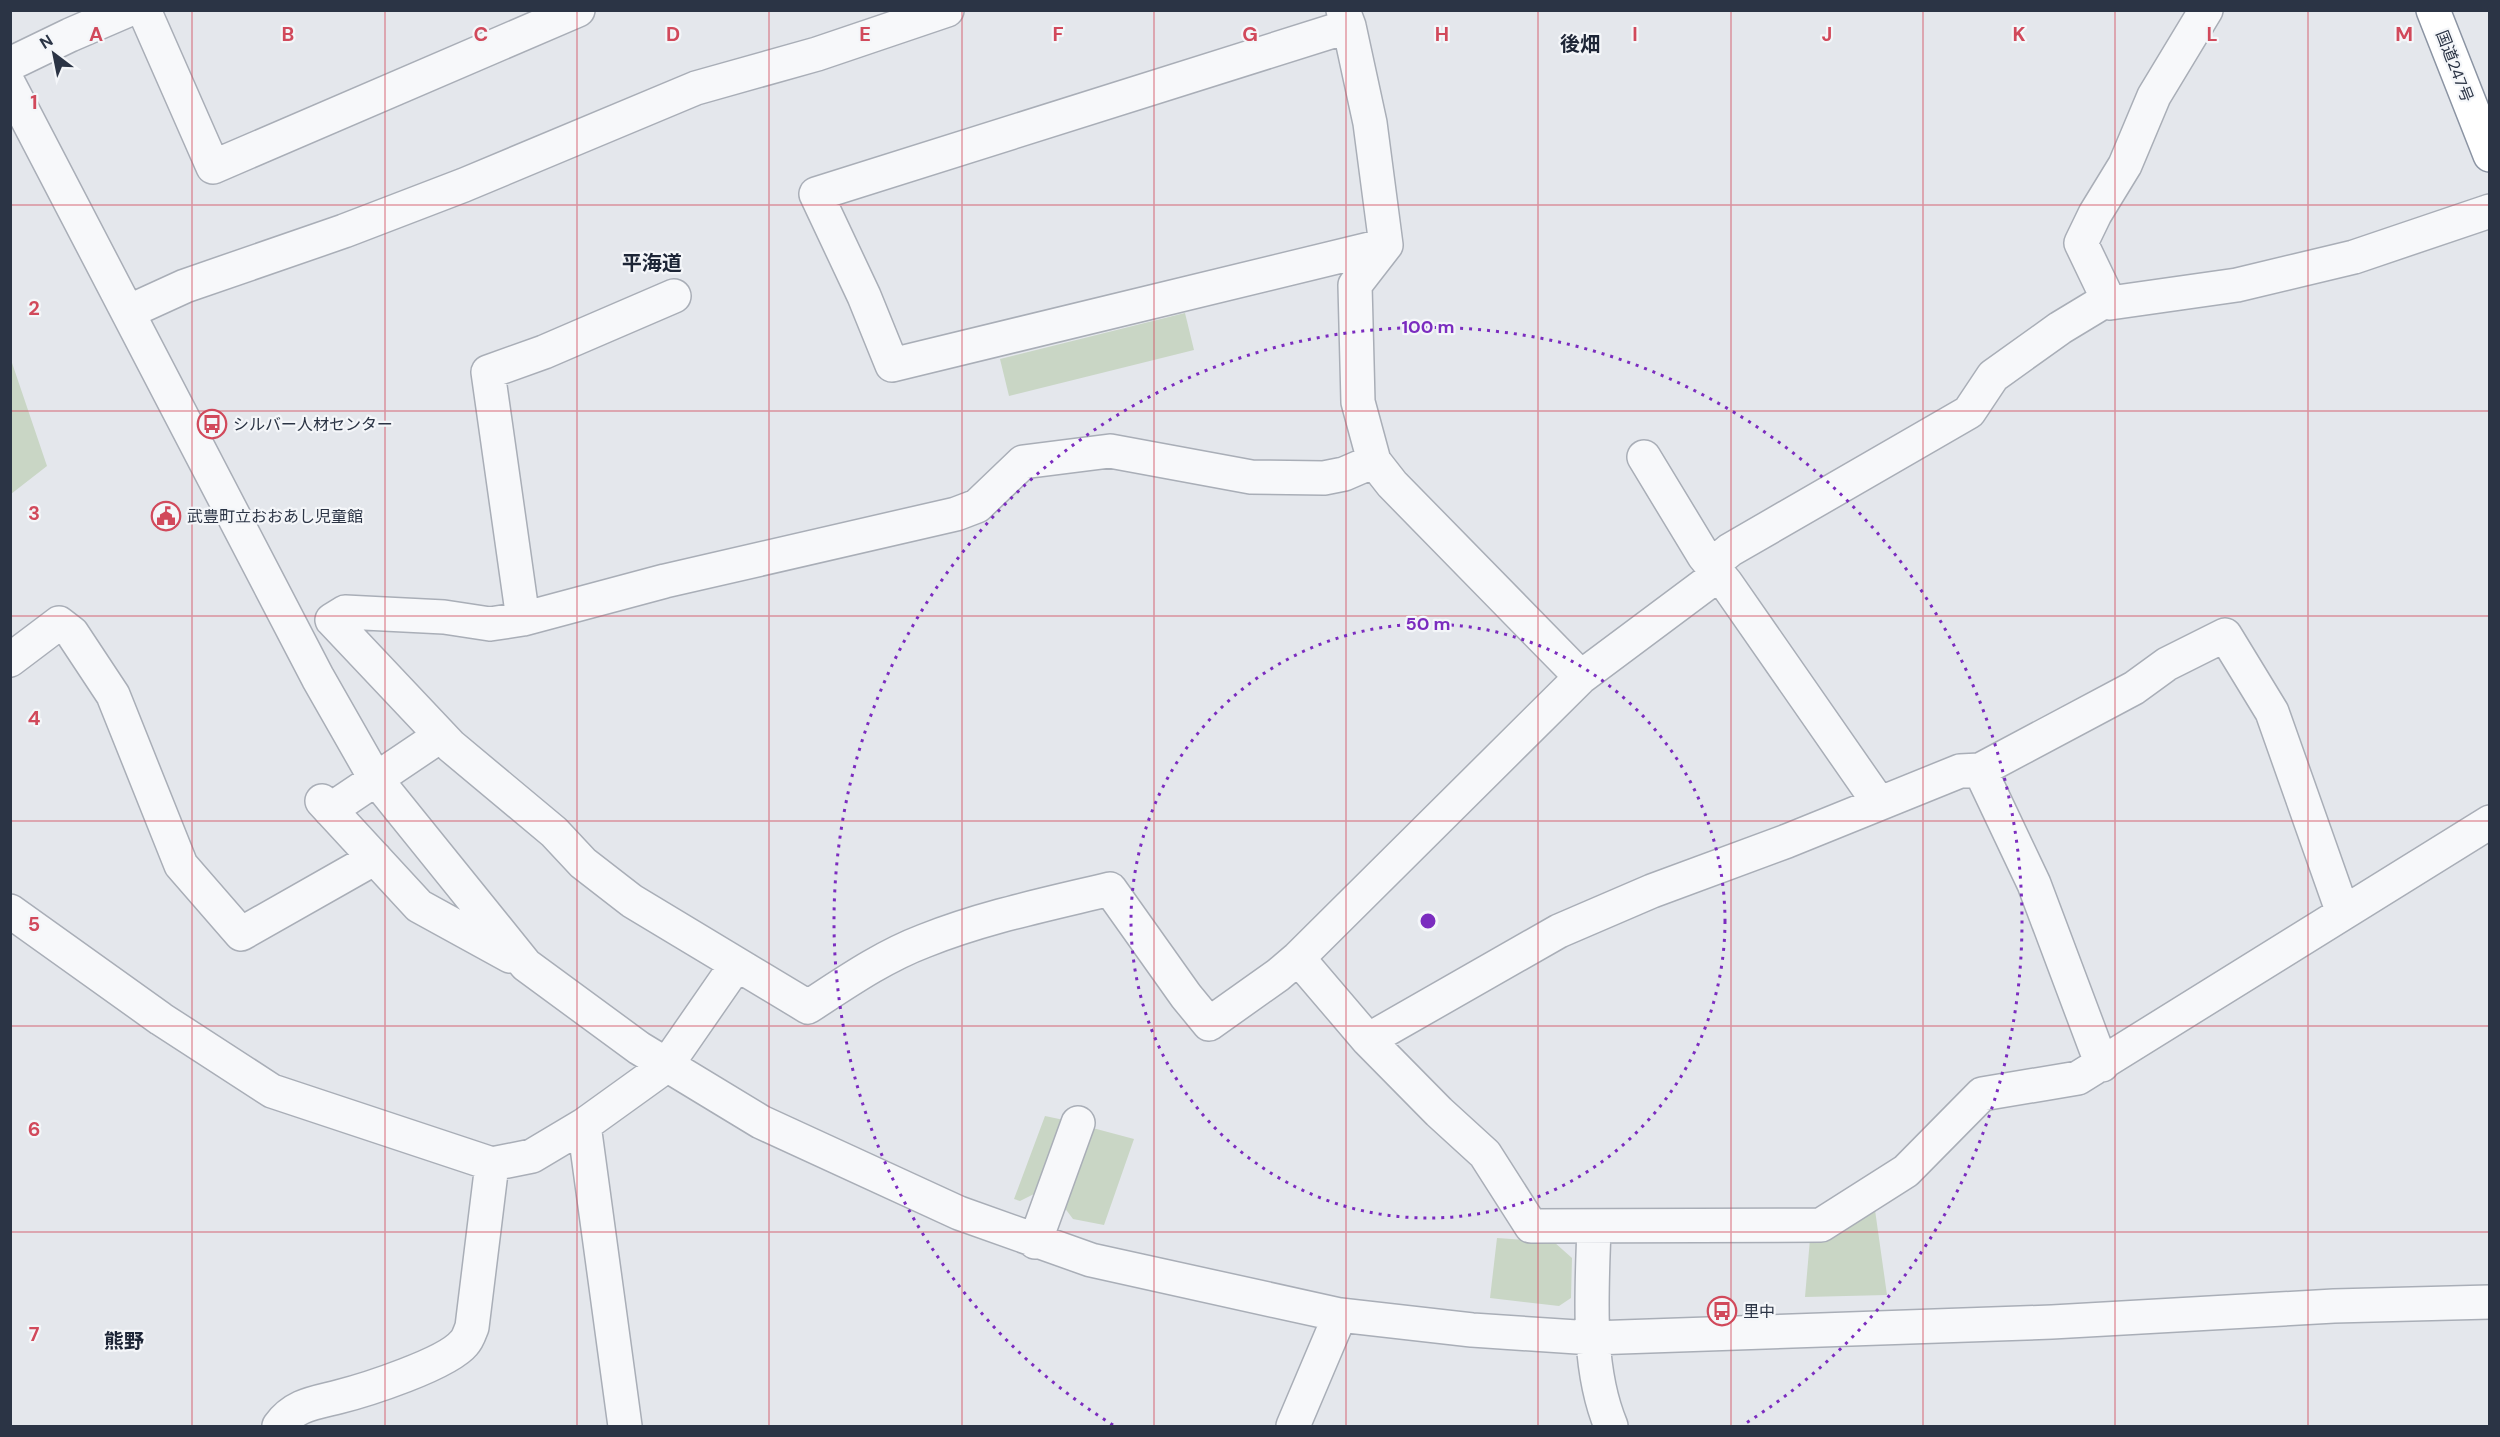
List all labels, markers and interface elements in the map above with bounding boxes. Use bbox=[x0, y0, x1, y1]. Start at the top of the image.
text: A bbox=[89, 21, 103, 47]
text: B bbox=[282, 21, 294, 47]
text: C bbox=[474, 21, 488, 47]
text: D bbox=[666, 21, 680, 47]
text: E bbox=[859, 21, 871, 47]
text: F bbox=[1052, 21, 1064, 47]
text: G bbox=[1242, 21, 1258, 47]
text: H bbox=[1435, 21, 1449, 47]
text: I bbox=[1632, 21, 1638, 47]
text: J bbox=[1822, 21, 1832, 47]
text: K bbox=[2012, 21, 2026, 47]
text: L bbox=[2206, 21, 2218, 47]
text: M bbox=[2395, 21, 2413, 47]
north arrow bbox=[24, 24, 84, 84]
street label: 国道247号 bbox=[2431, 27, 2478, 105]
text: N bbox=[36, 30, 57, 54]
district label: 後畑 bbox=[1560, 31, 1600, 57]
text: 1 bbox=[30, 89, 38, 115]
district label: 平海道 bbox=[622, 250, 682, 276]
text: 2 bbox=[28, 295, 40, 321]
text: 100 m bbox=[1401, 315, 1455, 339]
bus stop icon: シルバー人材センター bbox=[196, 408, 228, 440]
place label: シルバー人材センター bbox=[233, 414, 393, 435]
text: 3 bbox=[28, 500, 40, 526]
public building icon: 武豊町立おおあし児童館 bbox=[150, 500, 182, 532]
place label: 武豊町立おおあし児童館 bbox=[187, 506, 363, 527]
text: 50 m bbox=[1405, 612, 1451, 636]
text: 4 bbox=[28, 705, 41, 731]
text: 5 bbox=[28, 911, 40, 937]
centre of rings bbox=[1418, 911, 1438, 931]
text: 6 bbox=[28, 1116, 40, 1142]
bus stop icon: 里中 bbox=[1706, 1295, 1738, 1327]
place label: 里中 bbox=[1743, 1301, 1775, 1322]
text: 7 bbox=[29, 1321, 40, 1347]
district label: 熊野 bbox=[104, 1328, 144, 1354]

